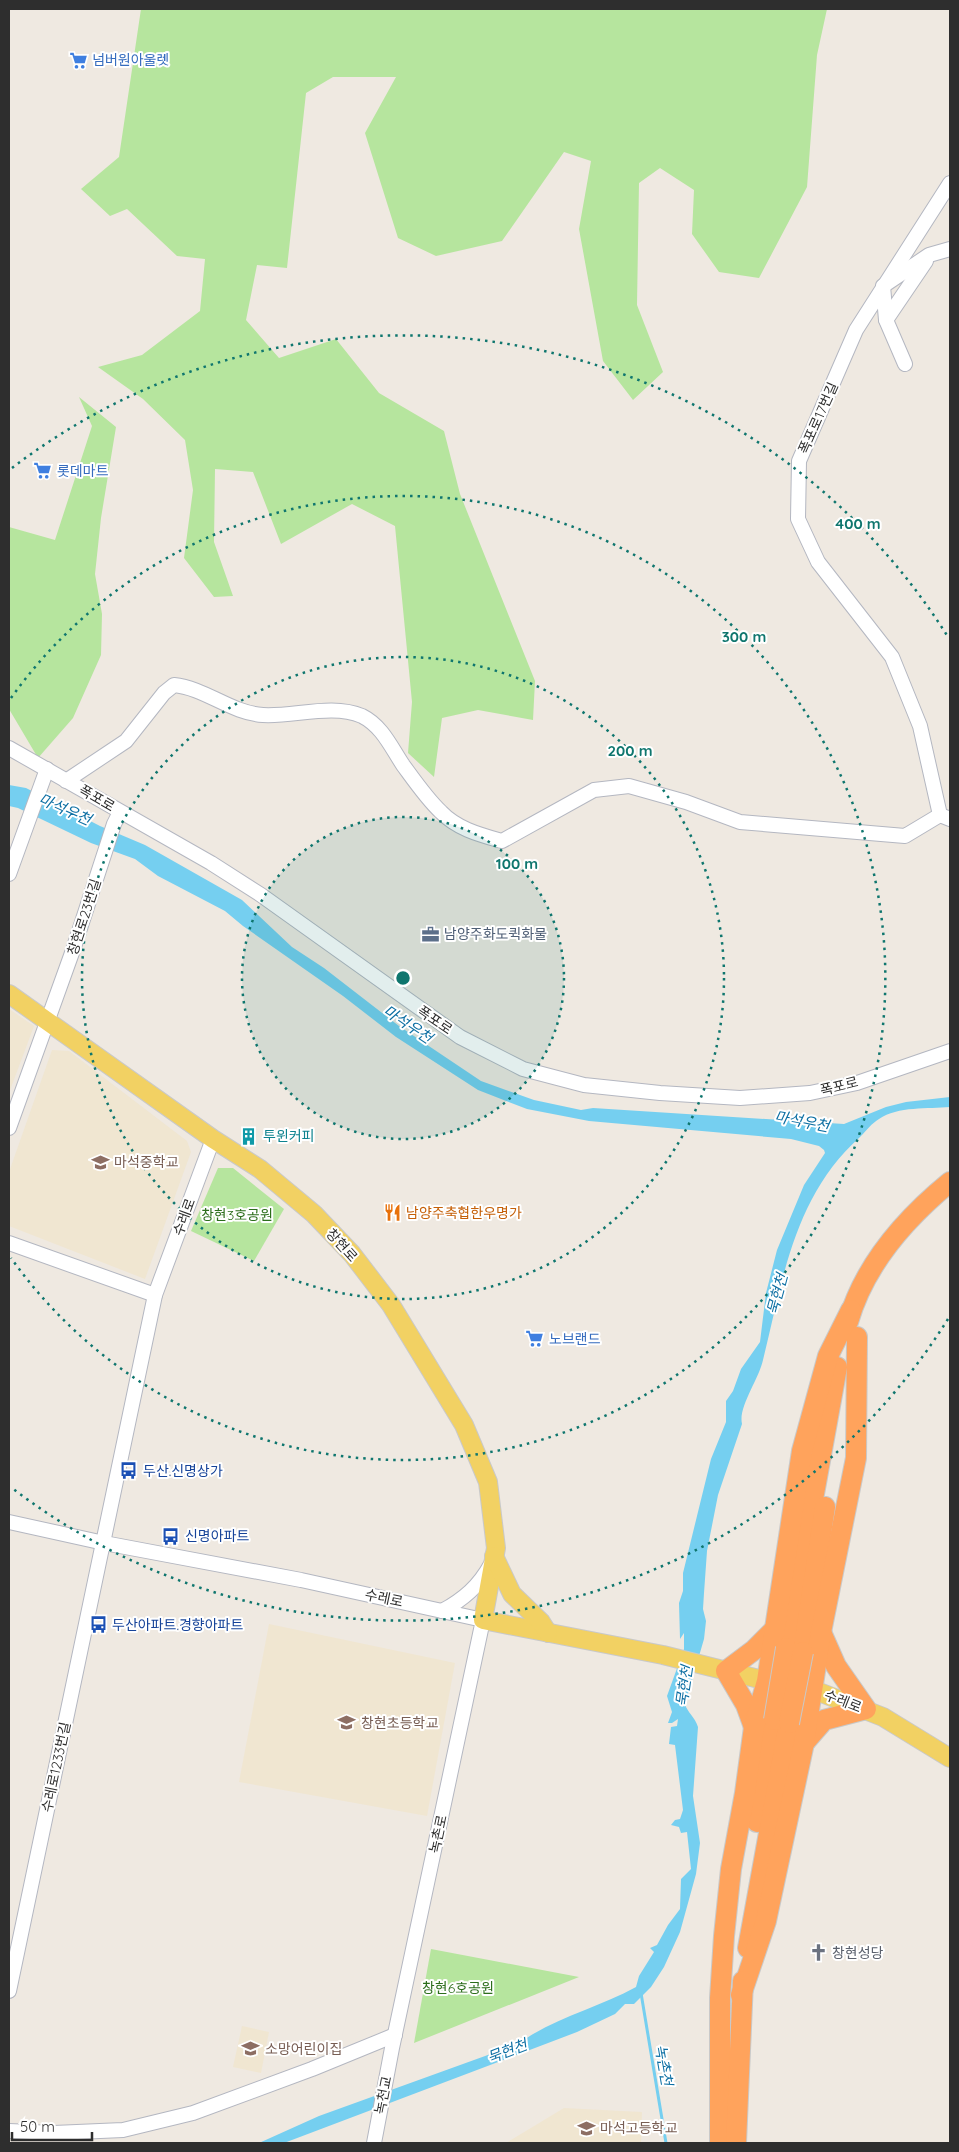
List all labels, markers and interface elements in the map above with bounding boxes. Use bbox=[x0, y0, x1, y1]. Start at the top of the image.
supermarket icon: 넘버원아울렛 bbox=[68, 50, 88, 70]
place label: 넘버원아울렛 bbox=[92, 51, 169, 69]
street label: 폭포로17번길 bbox=[794, 379, 842, 457]
supermarket icon: 롯데마트 bbox=[33, 461, 53, 481]
place label: 롯데마트 bbox=[57, 462, 109, 480]
text: 400 m bbox=[835, 514, 881, 533]
text: 300 m bbox=[722, 627, 766, 646]
text: 200 m bbox=[608, 741, 653, 760]
street label: 폭포로 bbox=[76, 781, 118, 816]
water label: 마석우천 bbox=[36, 789, 96, 830]
text: 100 m bbox=[496, 854, 538, 873]
street label: 창현로23번길 bbox=[63, 876, 105, 958]
office icon: 남양주화도퀵화물 bbox=[420, 924, 440, 944]
place label: 남양주화도퀵화물 bbox=[444, 925, 547, 943]
centre of rings bbox=[394, 969, 412, 987]
water label: 마석우천 bbox=[380, 1001, 438, 1049]
street label: 폭포로 bbox=[414, 1002, 456, 1038]
street label: 폭포로 bbox=[818, 1073, 860, 1099]
water label: 마석우천 bbox=[773, 1106, 833, 1136]
building icon: 투윈커피 bbox=[239, 1126, 259, 1146]
place label: 투윈커피 bbox=[263, 1127, 315, 1145]
school or university icon: 마석중학교 bbox=[90, 1152, 110, 1172]
place label: 마석중학교 bbox=[114, 1153, 179, 1171]
street label: 수레로 bbox=[169, 1196, 199, 1238]
restaurant icon: 남양주축협한우명가 bbox=[382, 1203, 402, 1223]
place label: 남양주축협한우명가 bbox=[406, 1204, 522, 1222]
park label: 창현3호공원 bbox=[201, 1206, 273, 1224]
street label: 창현로 bbox=[322, 1225, 362, 1265]
water label: 묵현천 bbox=[762, 1269, 792, 1316]
supermarket icon: 노브랜드 bbox=[525, 1329, 545, 1349]
place label: 노브랜드 bbox=[549, 1330, 601, 1348]
bus stop icon: 두산.신명상가 bbox=[119, 1461, 139, 1481]
place label: 두산.신명상가 bbox=[143, 1462, 223, 1480]
bus stop icon: 신명아파트 bbox=[161, 1526, 181, 1546]
place label: 신명아파트 bbox=[185, 1527, 250, 1545]
street label: 수레로 bbox=[363, 1585, 405, 1611]
bus stop icon: 두산아파트.경향아파트 bbox=[88, 1615, 108, 1635]
place label: 두산아파트.경향아파트 bbox=[112, 1616, 243, 1634]
water label: 묵현천 bbox=[672, 1662, 697, 1708]
street label: 수레로 bbox=[822, 1686, 864, 1716]
school or university icon: 창현초등학교 bbox=[337, 1713, 357, 1733]
place label: 창현초등학교 bbox=[361, 1714, 438, 1732]
street label: 수레로1233번길 bbox=[38, 1720, 74, 1814]
street label: 녹촌로 bbox=[425, 1813, 451, 1855]
church icon: 창현성당 bbox=[808, 1943, 828, 1963]
place label: 창현성당 bbox=[832, 1944, 884, 1962]
park label: 창현6호공원 bbox=[422, 1979, 494, 1997]
water label: 묵현천 bbox=[484, 2034, 532, 2067]
school or university icon: 소망어린이집 bbox=[241, 2039, 261, 2059]
place label: 소망어린이집 bbox=[265, 2040, 342, 2058]
water label: 녹촌천 bbox=[651, 2043, 677, 2089]
street label: 녹천교 bbox=[370, 2074, 396, 2116]
scale bar bbox=[12, 2110, 92, 2142]
text: 50 m bbox=[20, 2117, 55, 2136]
school or university icon: 마석고등학교 bbox=[576, 2118, 596, 2138]
place label: 마석고등학교 bbox=[600, 2119, 677, 2137]

